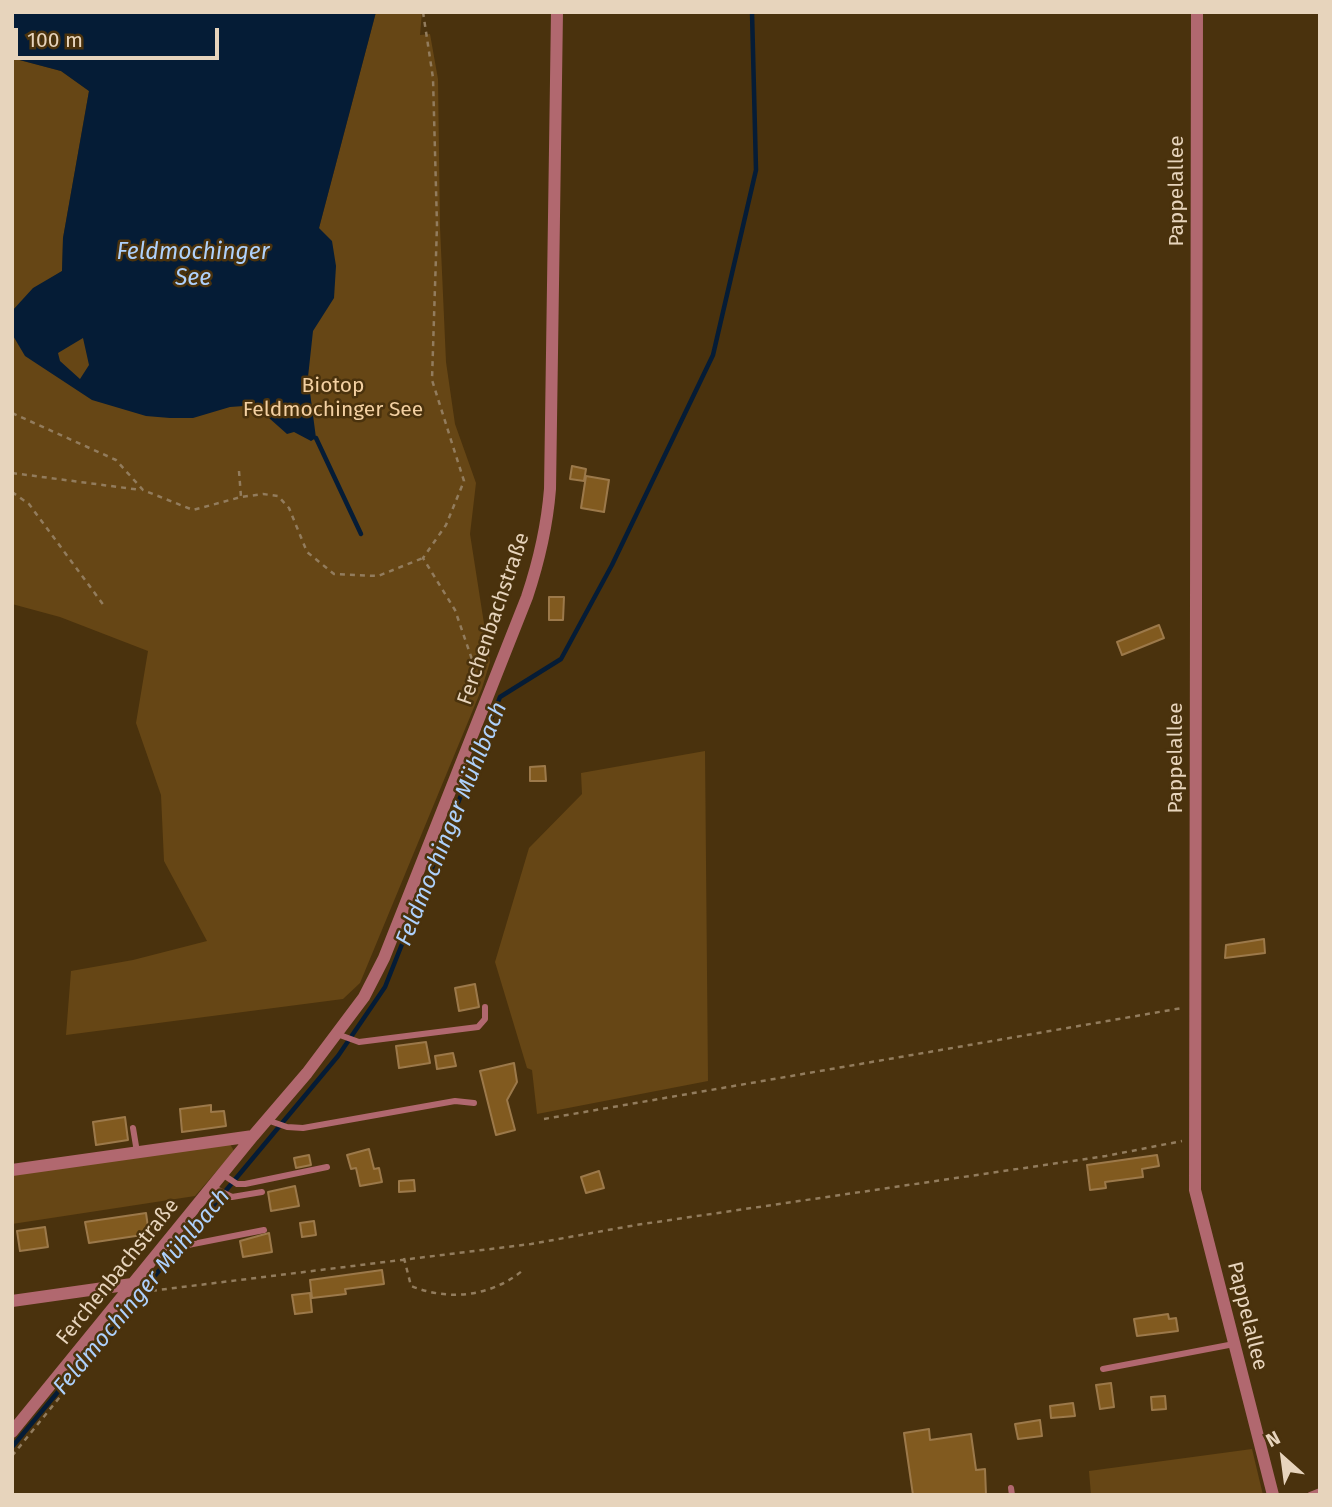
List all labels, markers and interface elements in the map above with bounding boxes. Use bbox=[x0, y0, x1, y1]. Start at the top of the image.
scale bar bbox=[18, 14, 222, 58]
text: 100 m bbox=[27, 27, 83, 53]
street label: Pappelallee bbox=[1164, 135, 1190, 247]
water label: Feldmochinger See bbox=[116, 239, 270, 293]
park label: Biotop Feldmochinger See bbox=[243, 373, 423, 423]
street label: Ferchenbachstraße bbox=[453, 529, 535, 709]
water label: Feldmochinger Mühlbach bbox=[390, 698, 514, 950]
street label: Pappelallee bbox=[1163, 702, 1189, 814]
water label: Feldmochinger Mühlbach bbox=[48, 1183, 236, 1401]
street label: Ferchenbachstraße bbox=[51, 1194, 185, 1350]
street label: Pappelallee bbox=[1221, 1259, 1273, 1373]
north arrow bbox=[1248, 1423, 1318, 1493]
text: N bbox=[1262, 1426, 1284, 1452]

